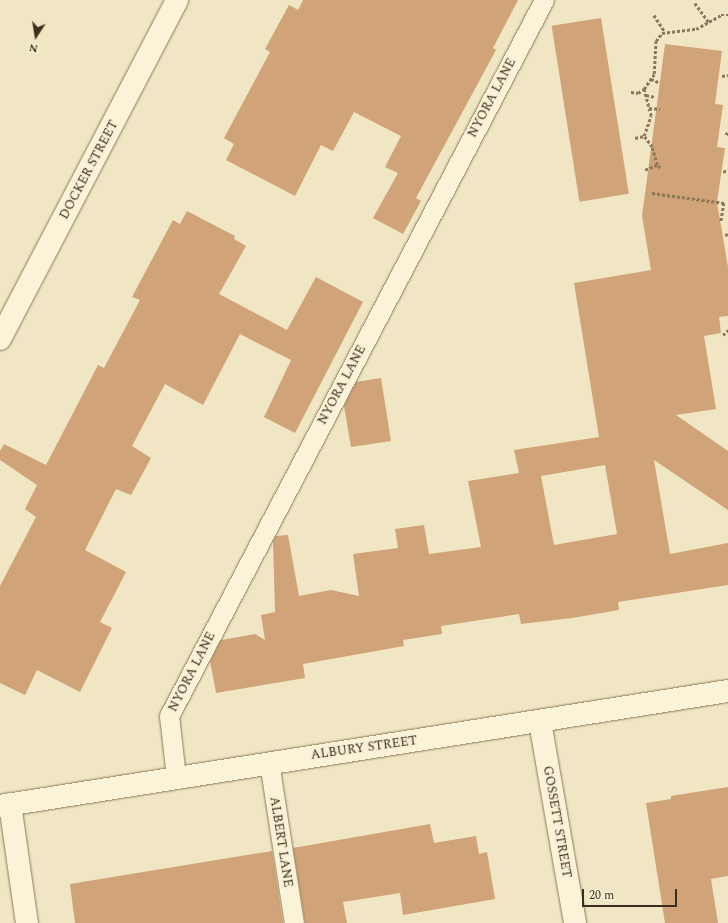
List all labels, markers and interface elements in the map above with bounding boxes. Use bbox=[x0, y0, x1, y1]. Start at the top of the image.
north arrow bbox=[16, 16, 56, 56]
text: N bbox=[27, 39, 40, 57]
street label: NYORA LANE bbox=[465, 56, 519, 140]
street label: DOCKER STREET bbox=[56, 118, 122, 222]
street label: NYORA LANE bbox=[315, 343, 369, 427]
street label: NYORA LANE bbox=[165, 629, 219, 715]
street label: ALBURY STREET bbox=[310, 733, 418, 763]
street label: GOSSETT STREET bbox=[539, 765, 575, 879]
street label: ALBERT LANE bbox=[266, 795, 296, 889]
scale bar bbox=[584, 881, 679, 907]
text: 20 m bbox=[589, 886, 614, 905]

